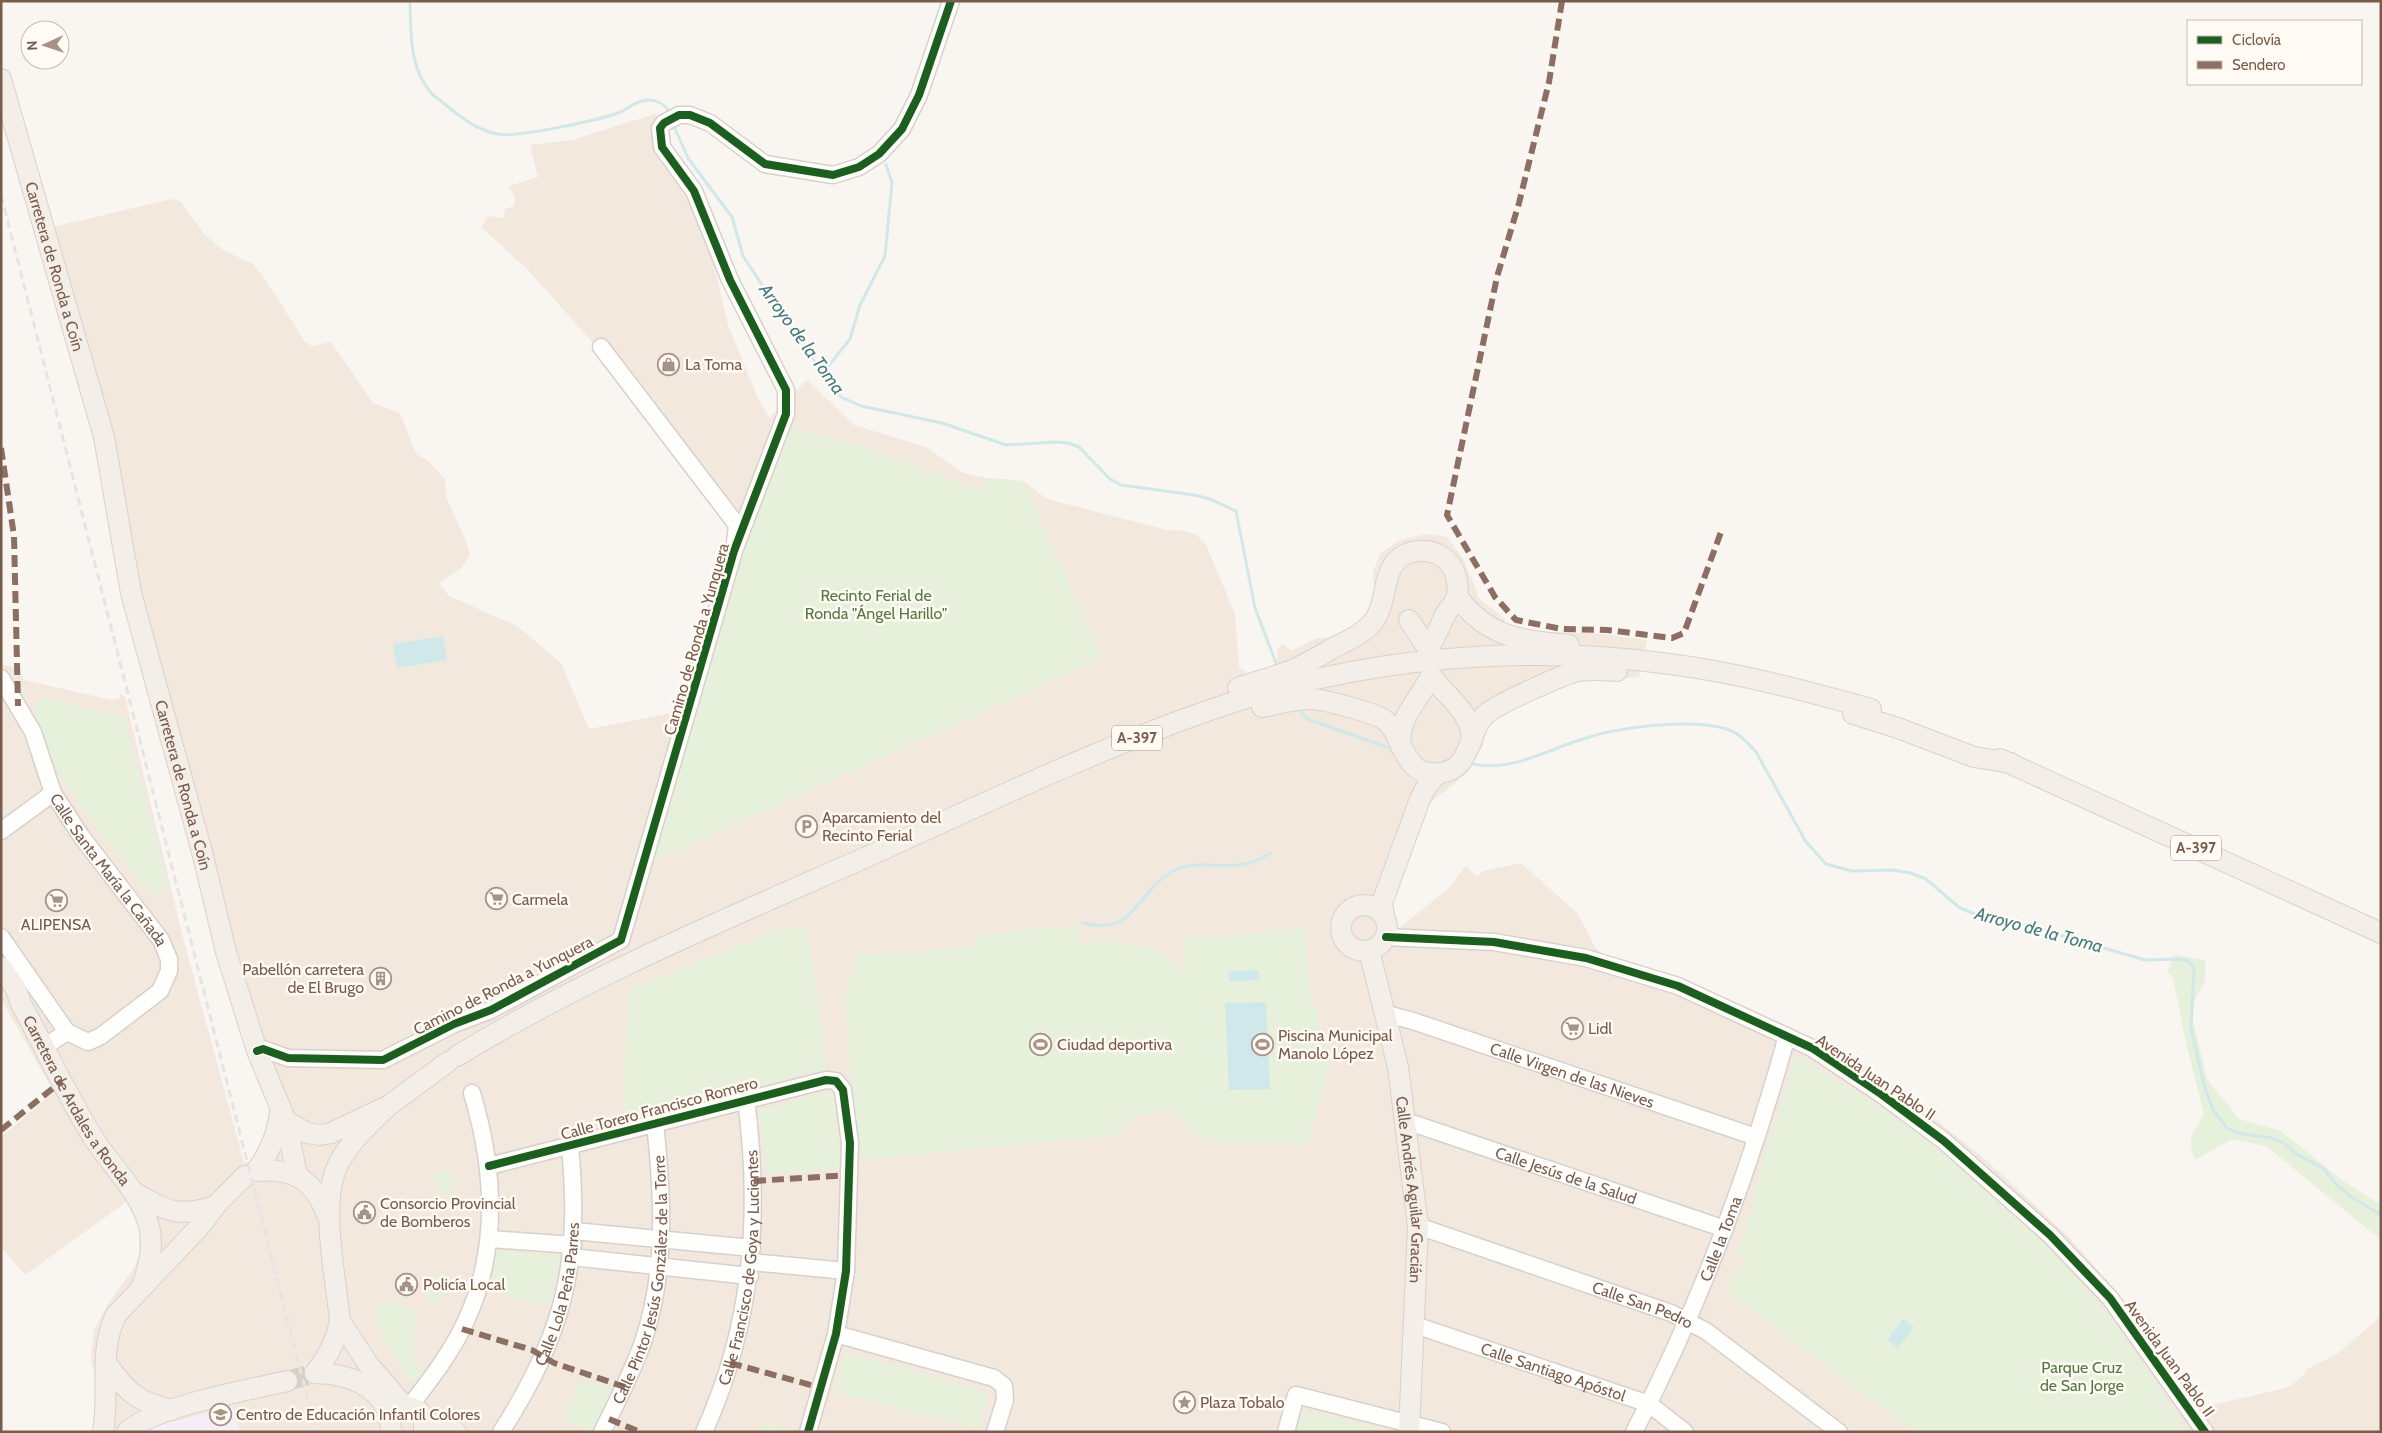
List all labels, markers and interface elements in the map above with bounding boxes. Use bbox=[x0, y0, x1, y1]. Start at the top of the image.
north arrow bbox=[20, 20, 70, 70]
legend bbox=[2187, 20, 2362, 85]
text: Ciclovía bbox=[2232, 31, 2282, 49]
text: N bbox=[23, 40, 41, 51]
text: Sendero bbox=[2232, 56, 2286, 74]
street label: Carretera de Ronda a Coín bbox=[21, 180, 88, 354]
water label: Arroyo de la Toma bbox=[754, 279, 850, 399]
shop icon: La Toma bbox=[657, 352, 681, 376]
place label: La Toma bbox=[685, 355, 742, 374]
street label: Camino de Ronda a Yunquera bbox=[660, 541, 733, 737]
park label: Recinto Ferial de Ronda "Ángel Harillo" bbox=[805, 586, 947, 623]
street label: Carretera de Ronda a Coín bbox=[151, 698, 215, 872]
road number: A-397 bbox=[1112, 726, 1162, 750]
street label: Calle Santa María la Cañada bbox=[46, 790, 171, 949]
place label: Aparcamiento del Recinto Ferial bbox=[822, 808, 941, 845]
parking icon: Aparcamiento del Recinto Ferial bbox=[794, 814, 818, 838]
road number: A-397 bbox=[2171, 836, 2221, 860]
supermarket icon: Carmela bbox=[484, 887, 508, 911]
supermarket icon: ALIPENSA bbox=[44, 888, 68, 912]
place label: Carmela bbox=[512, 890, 569, 909]
water label: Arroyo de la Toma bbox=[1972, 902, 2105, 958]
place label: ALIPENSA bbox=[21, 915, 91, 934]
street label: Camino de Ronda a Yunquera bbox=[410, 932, 596, 1039]
place label: Pabellón carretera de El Brugo bbox=[242, 960, 364, 997]
building icon: Pabellón carretera de El Brugo bbox=[368, 966, 392, 990]
street label: Carretera de Ardales a Ronda bbox=[19, 1012, 135, 1189]
supermarket icon: Lidl bbox=[1560, 1016, 1584, 1040]
place label: Lidl bbox=[1588, 1019, 1612, 1038]
place label: Piscina Municipal Manolo López bbox=[1278, 1026, 1393, 1063]
street label: Avenida Juan Pablo II bbox=[1812, 1030, 1939, 1124]
sports icon: Ciudad deportiva bbox=[1029, 1032, 1053, 1056]
sports icon: Piscina Municipal Manolo López bbox=[1250, 1032, 1274, 1056]
place label: Ciudad deportiva bbox=[1057, 1035, 1173, 1054]
street label: Calle Virgen de las Nieves bbox=[1488, 1039, 1657, 1112]
street label: Calle Torero Francisco Romero bbox=[559, 1073, 760, 1144]
street label: Calle Andrés Aguilar Gracián bbox=[1392, 1095, 1427, 1284]
street label: Calle Jesús de la Salud bbox=[1493, 1143, 1639, 1208]
street label: Calle Francisco de Goya y Lucientes bbox=[714, 1149, 763, 1388]
street label: Calle Pintor Jesús González de la Torre bbox=[608, 1155, 671, 1407]
street label: Calle la Toma bbox=[1696, 1193, 1746, 1284]
place label: Consorcio Provincial de Bomberos bbox=[380, 1194, 516, 1231]
public building icon: Consorcio Provincial de Bomberos bbox=[352, 1200, 376, 1224]
street label: Calle Lola Peña Parres bbox=[531, 1222, 583, 1369]
public building icon: Policía Local bbox=[395, 1272, 419, 1296]
place label: Policía Local bbox=[423, 1275, 505, 1294]
street label: Calle San Pedro bbox=[1590, 1278, 1696, 1333]
street label: Avenida Juan Pablo II bbox=[2121, 1296, 2218, 1420]
street label: Calle Santiago Apóstol bbox=[1478, 1339, 1628, 1406]
park label: Parque Cruz de San Jorge bbox=[2040, 1358, 2124, 1395]
place icon: Plaza Tobalo bbox=[1172, 1390, 1196, 1414]
place label: Plaza Tobalo bbox=[1200, 1393, 1285, 1412]
school or university icon: Centro de Educación Infantil Colores bbox=[208, 1402, 232, 1426]
place label: Centro de Educación Infantil Colores bbox=[236, 1405, 480, 1424]

